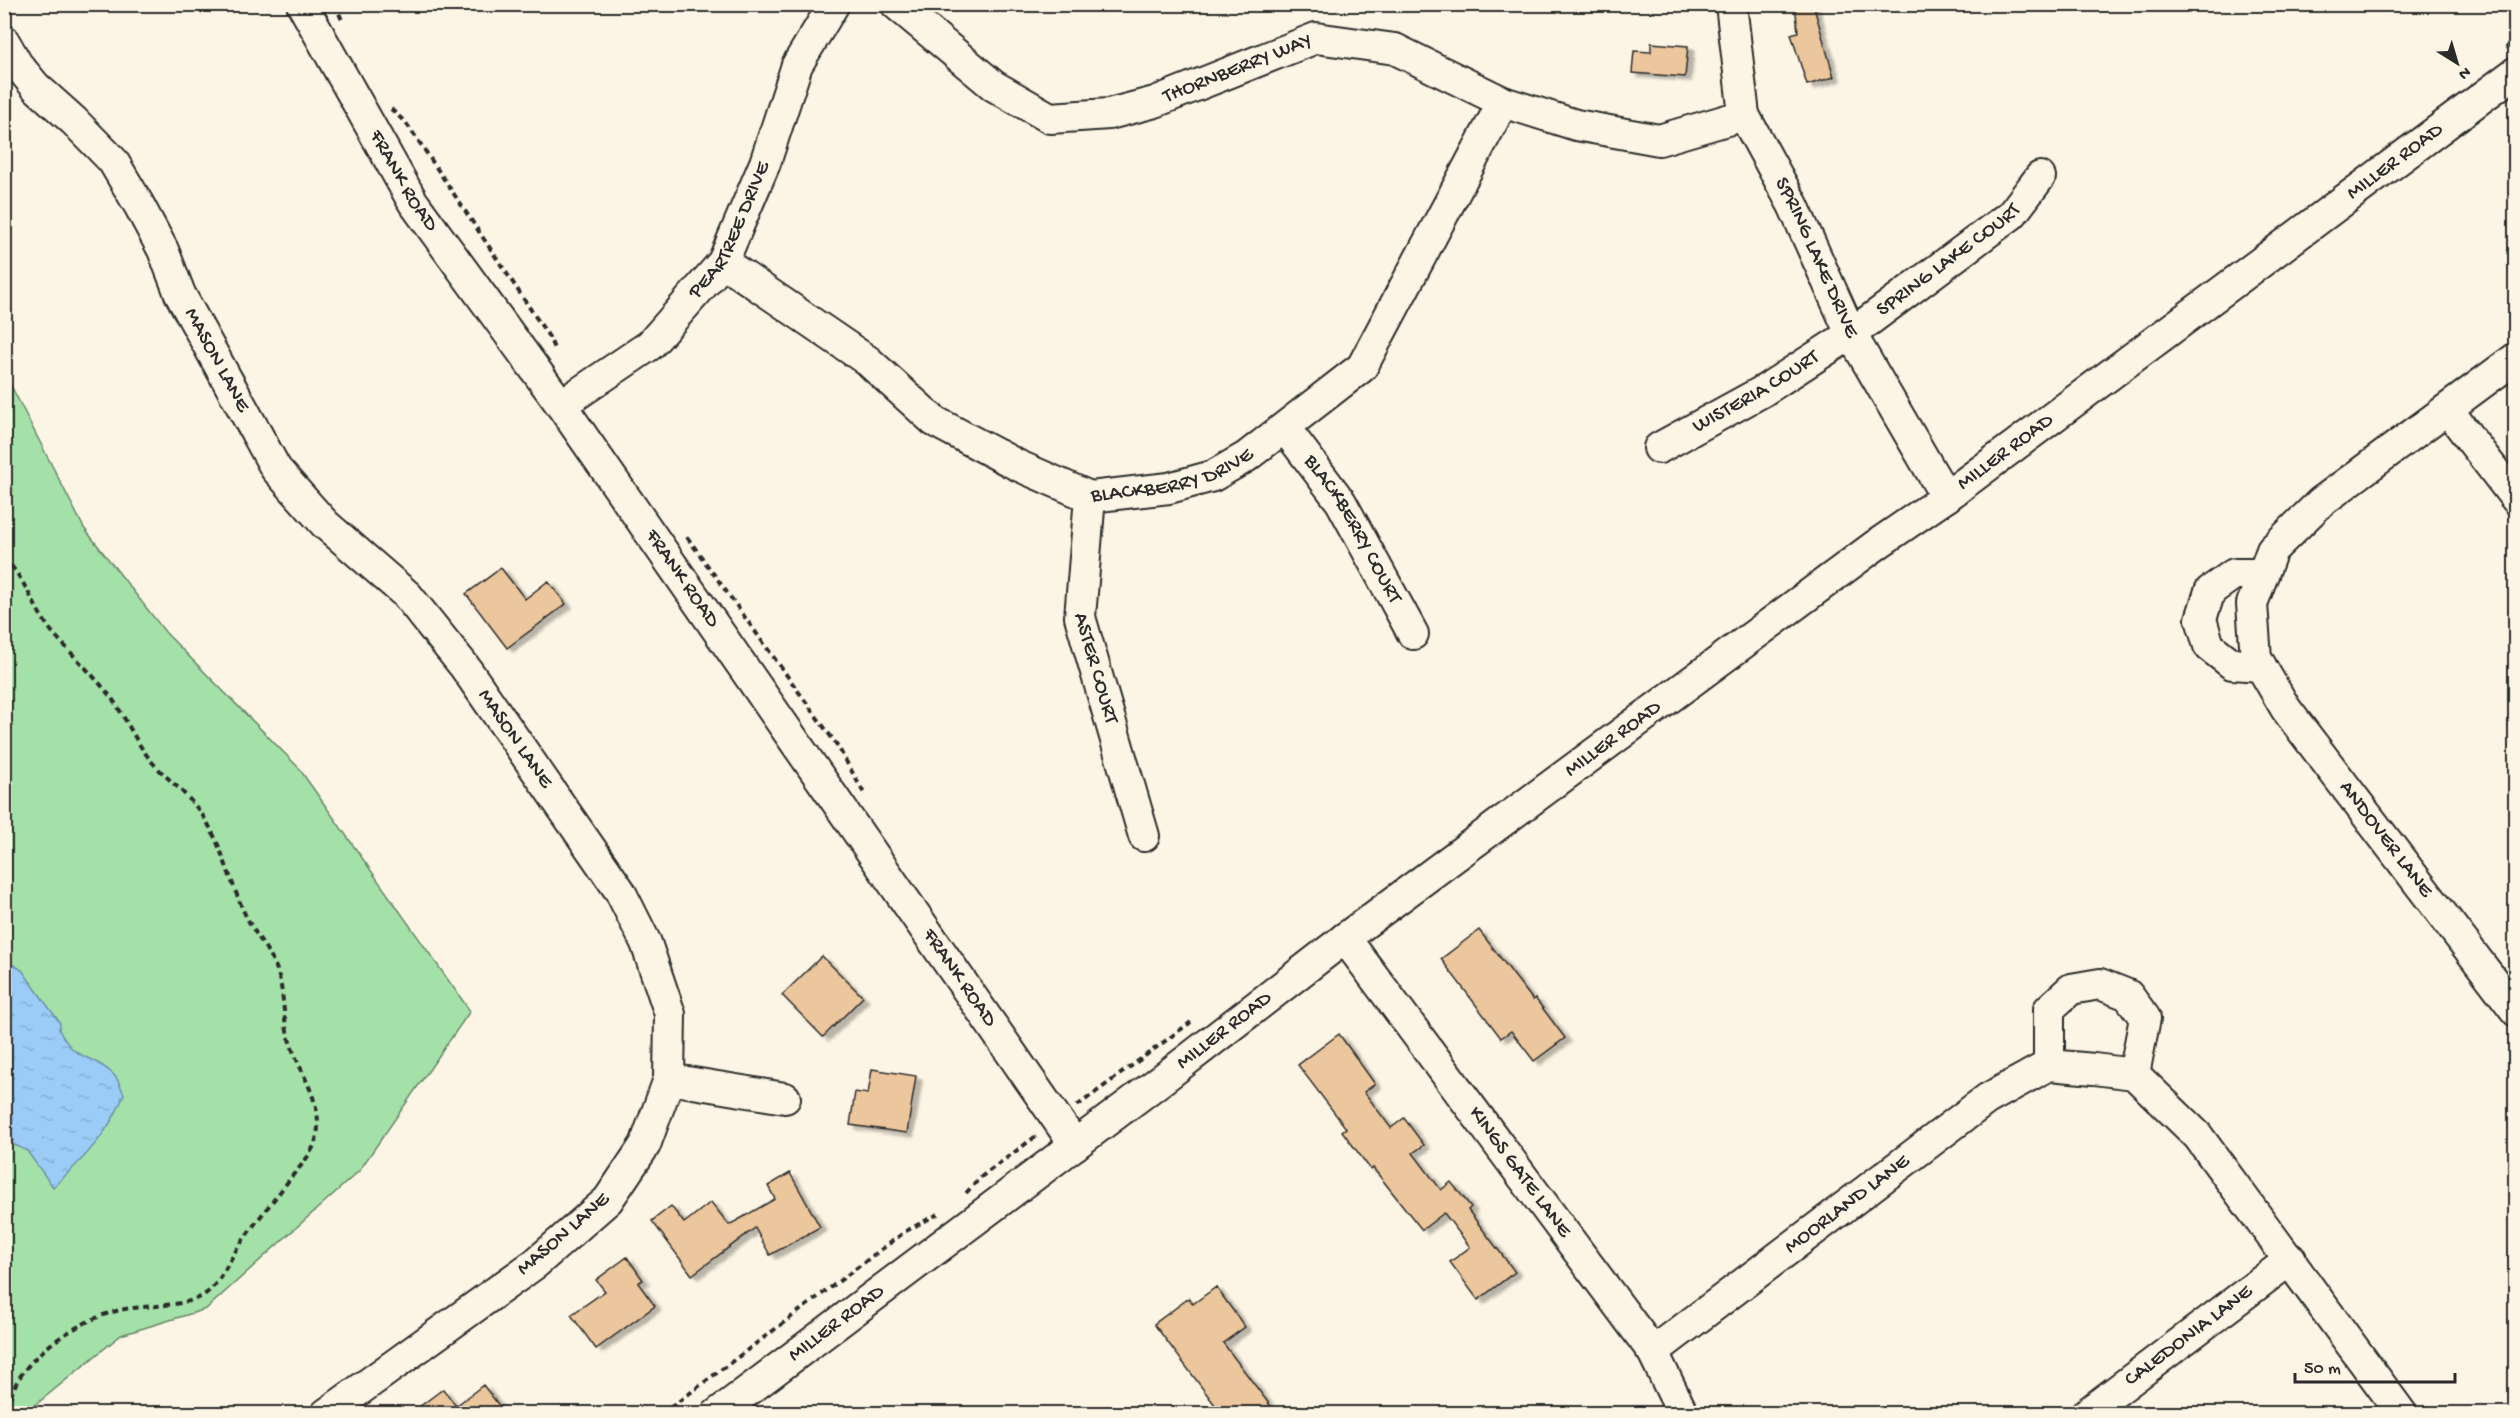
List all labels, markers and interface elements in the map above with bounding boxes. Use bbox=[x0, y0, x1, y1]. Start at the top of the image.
street label: THORNBERRY WAY bbox=[1159, 28, 1316, 110]
north arrow bbox=[2427, 33, 2487, 93]
text: N bbox=[2454, 61, 2474, 83]
street label: MILLER ROAD bbox=[2342, 118, 2449, 206]
street label: FRANK ROAD bbox=[362, 125, 443, 237]
street label: PEARTREE DRIVE bbox=[683, 157, 777, 305]
street label: SPRING LAKE DRIVE bbox=[1768, 173, 1864, 343]
street label: SPRING LAKE COURT bbox=[1872, 199, 2028, 323]
street label: MASON LANE bbox=[178, 304, 255, 418]
street label: WISTERIA COURT bbox=[1689, 345, 1825, 439]
street label: MILLER ROAD bbox=[1953, 408, 2059, 497]
street label: BLACKBERRY DRIVE bbox=[1089, 442, 1260, 509]
street label: BLACKBERRY COURT bbox=[1297, 449, 1407, 609]
street label: FRANK ROAD bbox=[638, 524, 725, 633]
street label: ASTER COURT bbox=[1067, 610, 1123, 728]
street label: MASON LANE bbox=[472, 685, 558, 794]
street label: MILLER ROAD bbox=[1560, 695, 1667, 783]
street label: ANDOVER LANE bbox=[2333, 776, 2438, 904]
street label: FRANK ROAD bbox=[916, 923, 1002, 1032]
street label: MILLER ROAD bbox=[1172, 986, 1278, 1076]
street label: KINGS GATE LANE bbox=[1462, 1102, 1577, 1243]
street label: MOORLAND LANE bbox=[1780, 1149, 1916, 1260]
street label: MASON LANE bbox=[512, 1187, 616, 1282]
street label: MILLER ROAD bbox=[784, 1279, 890, 1368]
street label: CALEDONIA LANE bbox=[2120, 1279, 2259, 1393]
scale bar bbox=[2295, 1346, 2456, 1384]
text: 50 m bbox=[2304, 1359, 2341, 1380]

